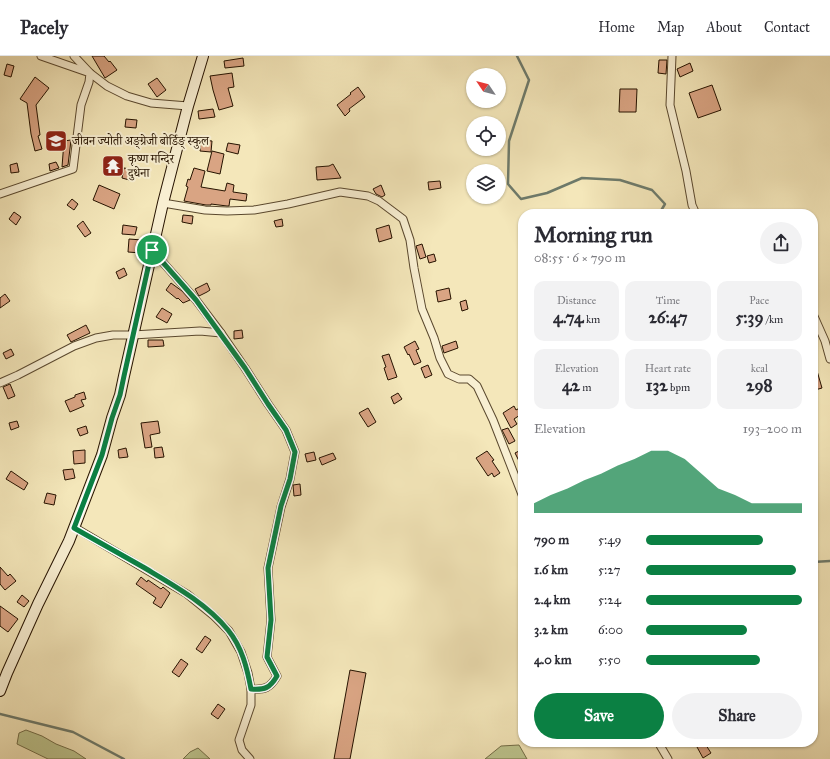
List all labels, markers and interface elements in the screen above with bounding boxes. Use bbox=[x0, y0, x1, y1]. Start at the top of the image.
text: Pacely bbox=[20, 16, 68, 39]
text: Home bbox=[598, 19, 635, 36]
text: Map bbox=[657, 19, 684, 36]
text: About bbox=[706, 19, 742, 36]
text: Contact bbox=[764, 19, 810, 36]
north arrow bbox=[466, 68, 506, 108]
map controls bbox=[466, 68, 506, 204]
button: locate bbox=[466, 116, 506, 156]
school or university icon: जीवन ज्योती अङ्ग्रेजी बोर्डिङ् स्कुल bbox=[43, 128, 69, 154]
place label: जीवन ज्योती अङ्ग्रेजी बोर्डिङ् स्कुल bbox=[71, 133, 210, 149]
place label: कृष्ण मन्दिर दुधेना bbox=[127, 151, 174, 181]
temple icon: कृष्ण मन्दिर दुधेना bbox=[100, 153, 126, 179]
button: layers bbox=[466, 164, 506, 204]
text: Morning run bbox=[534, 221, 653, 248]
button: share bbox=[760, 222, 802, 264]
pin bbox=[135, 233, 169, 267]
icon: arrive bbox=[141, 239, 163, 261]
text: 08:55 · 6 × 790 m bbox=[534, 250, 626, 266]
text: Distance bbox=[557, 294, 596, 307]
text: Time bbox=[656, 294, 680, 307]
text: Pace bbox=[749, 294, 769, 307]
text: 4.74 bbox=[553, 307, 584, 328]
text: 26:47 bbox=[648, 307, 688, 328]
text: 5:39 bbox=[735, 307, 764, 328]
text: km bbox=[584, 313, 600, 326]
text: /km bbox=[764, 313, 783, 326]
text: Elevation bbox=[555, 362, 599, 375]
text: Heart rate bbox=[645, 362, 691, 375]
text: kcal bbox=[751, 362, 768, 375]
text: 42 bbox=[562, 375, 580, 396]
text: 132 bbox=[646, 375, 668, 396]
text: 298 bbox=[746, 375, 773, 396]
text: m bbox=[580, 381, 591, 394]
text: bpm bbox=[668, 381, 690, 394]
text: Elevation bbox=[534, 421, 586, 437]
text: 193–200 m bbox=[743, 421, 802, 437]
text: 790 m bbox=[534, 532, 569, 548]
text: 5:49 bbox=[598, 532, 622, 548]
text: 1.6 km bbox=[534, 562, 568, 578]
text: 5:27 bbox=[598, 562, 620, 578]
text: 2.4 km bbox=[534, 592, 571, 608]
text: 5:24 bbox=[598, 592, 621, 608]
text: 3.2 km bbox=[534, 622, 568, 638]
text: 6:00 bbox=[598, 622, 623, 638]
text: 4.0 km bbox=[534, 652, 572, 668]
text: 5:50 bbox=[598, 652, 621, 668]
button: Save bbox=[534, 693, 664, 739]
button: Share bbox=[672, 693, 802, 739]

